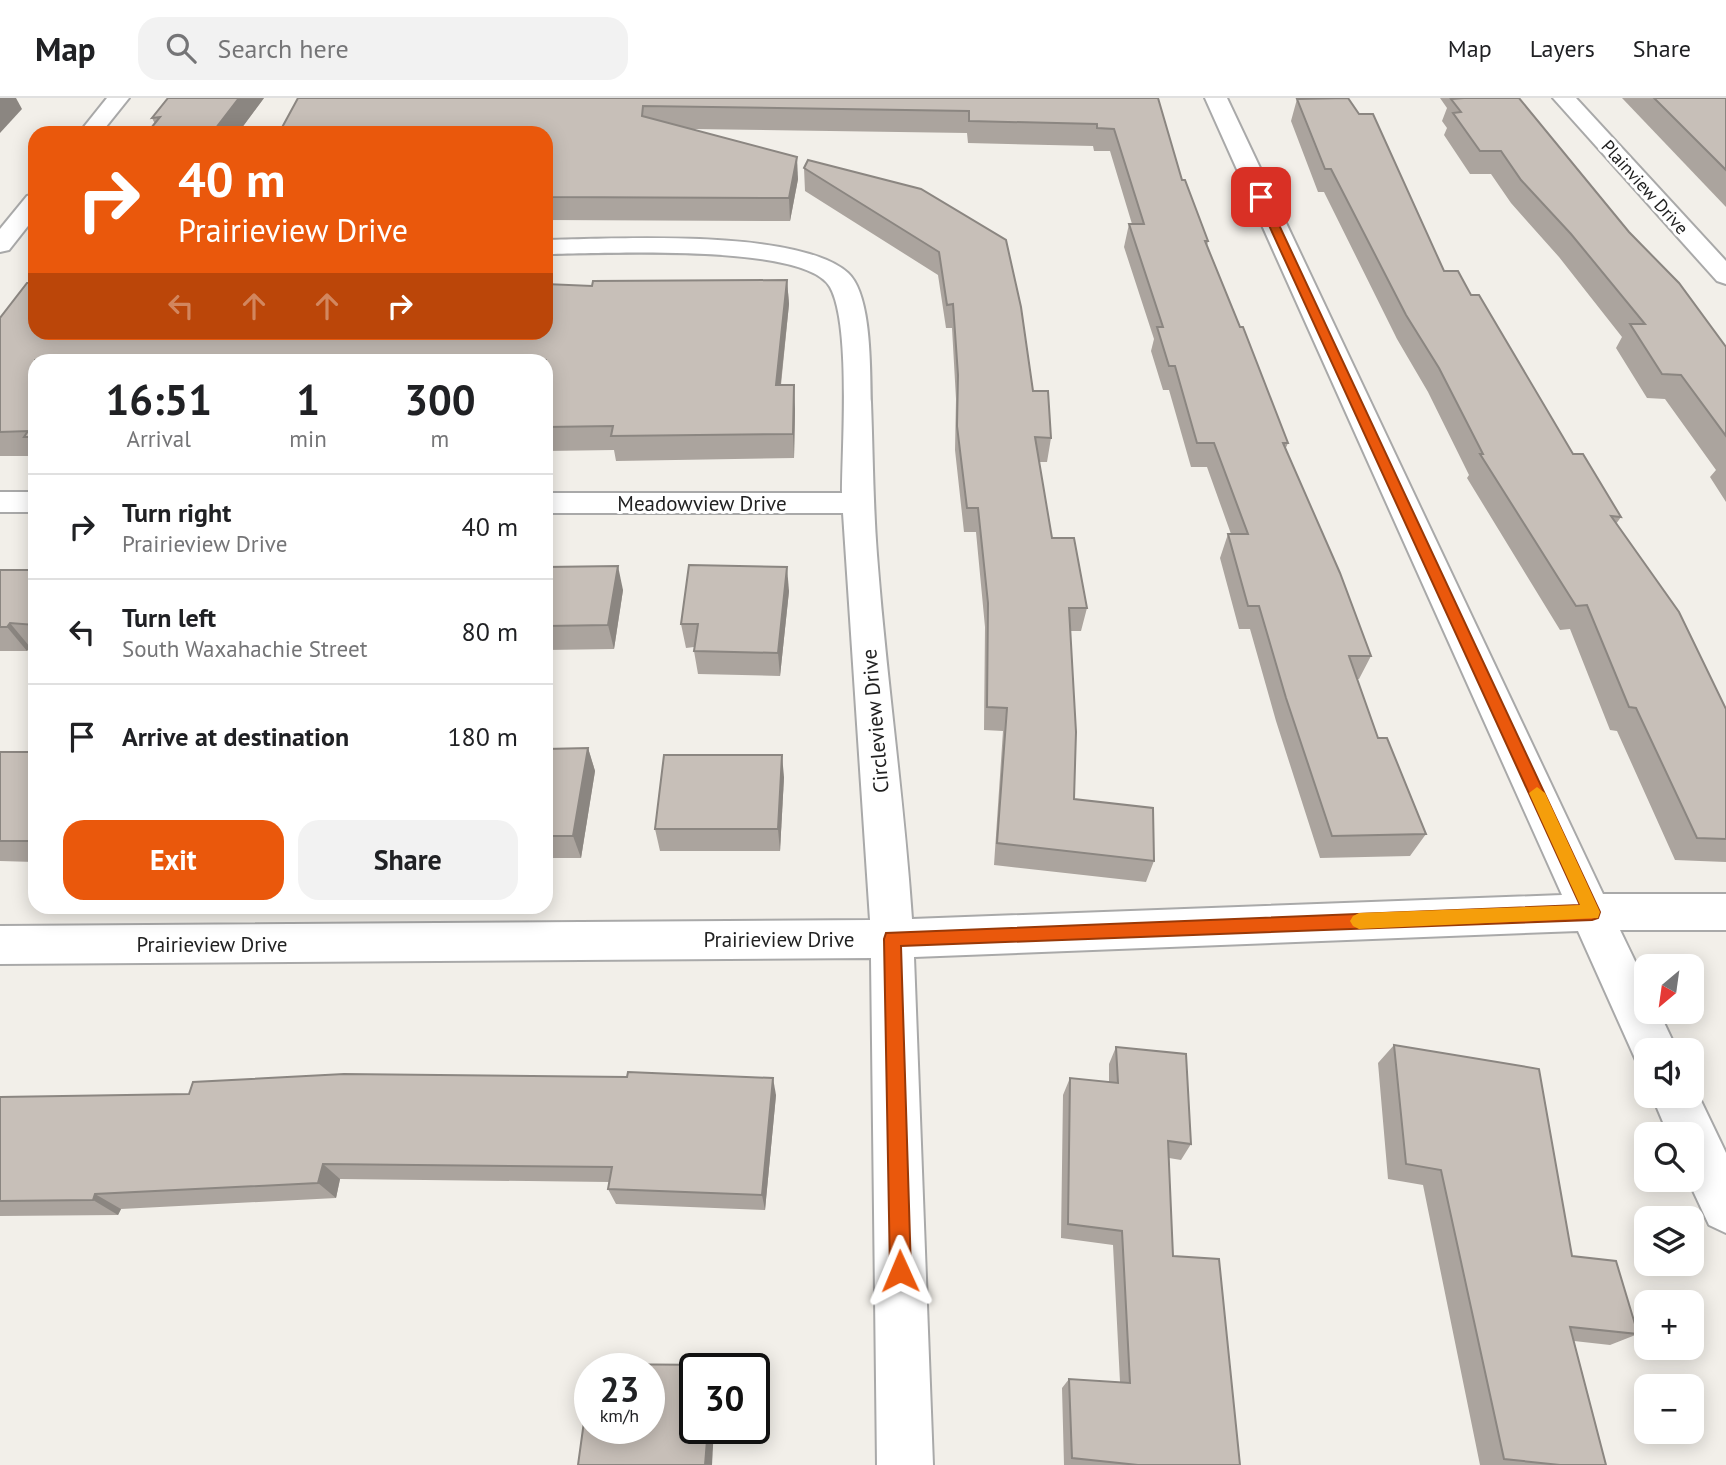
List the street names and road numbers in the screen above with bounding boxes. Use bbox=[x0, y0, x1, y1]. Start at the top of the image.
street label: Plainview Drive bbox=[1597, 135, 1693, 239]
street label: Meadowview Drive bbox=[617, 490, 787, 517]
street label: Circleview Drive bbox=[855, 648, 895, 794]
street label: Prairieview Drive bbox=[704, 926, 854, 953]
street label: Prairieview Drive bbox=[137, 931, 287, 958]

